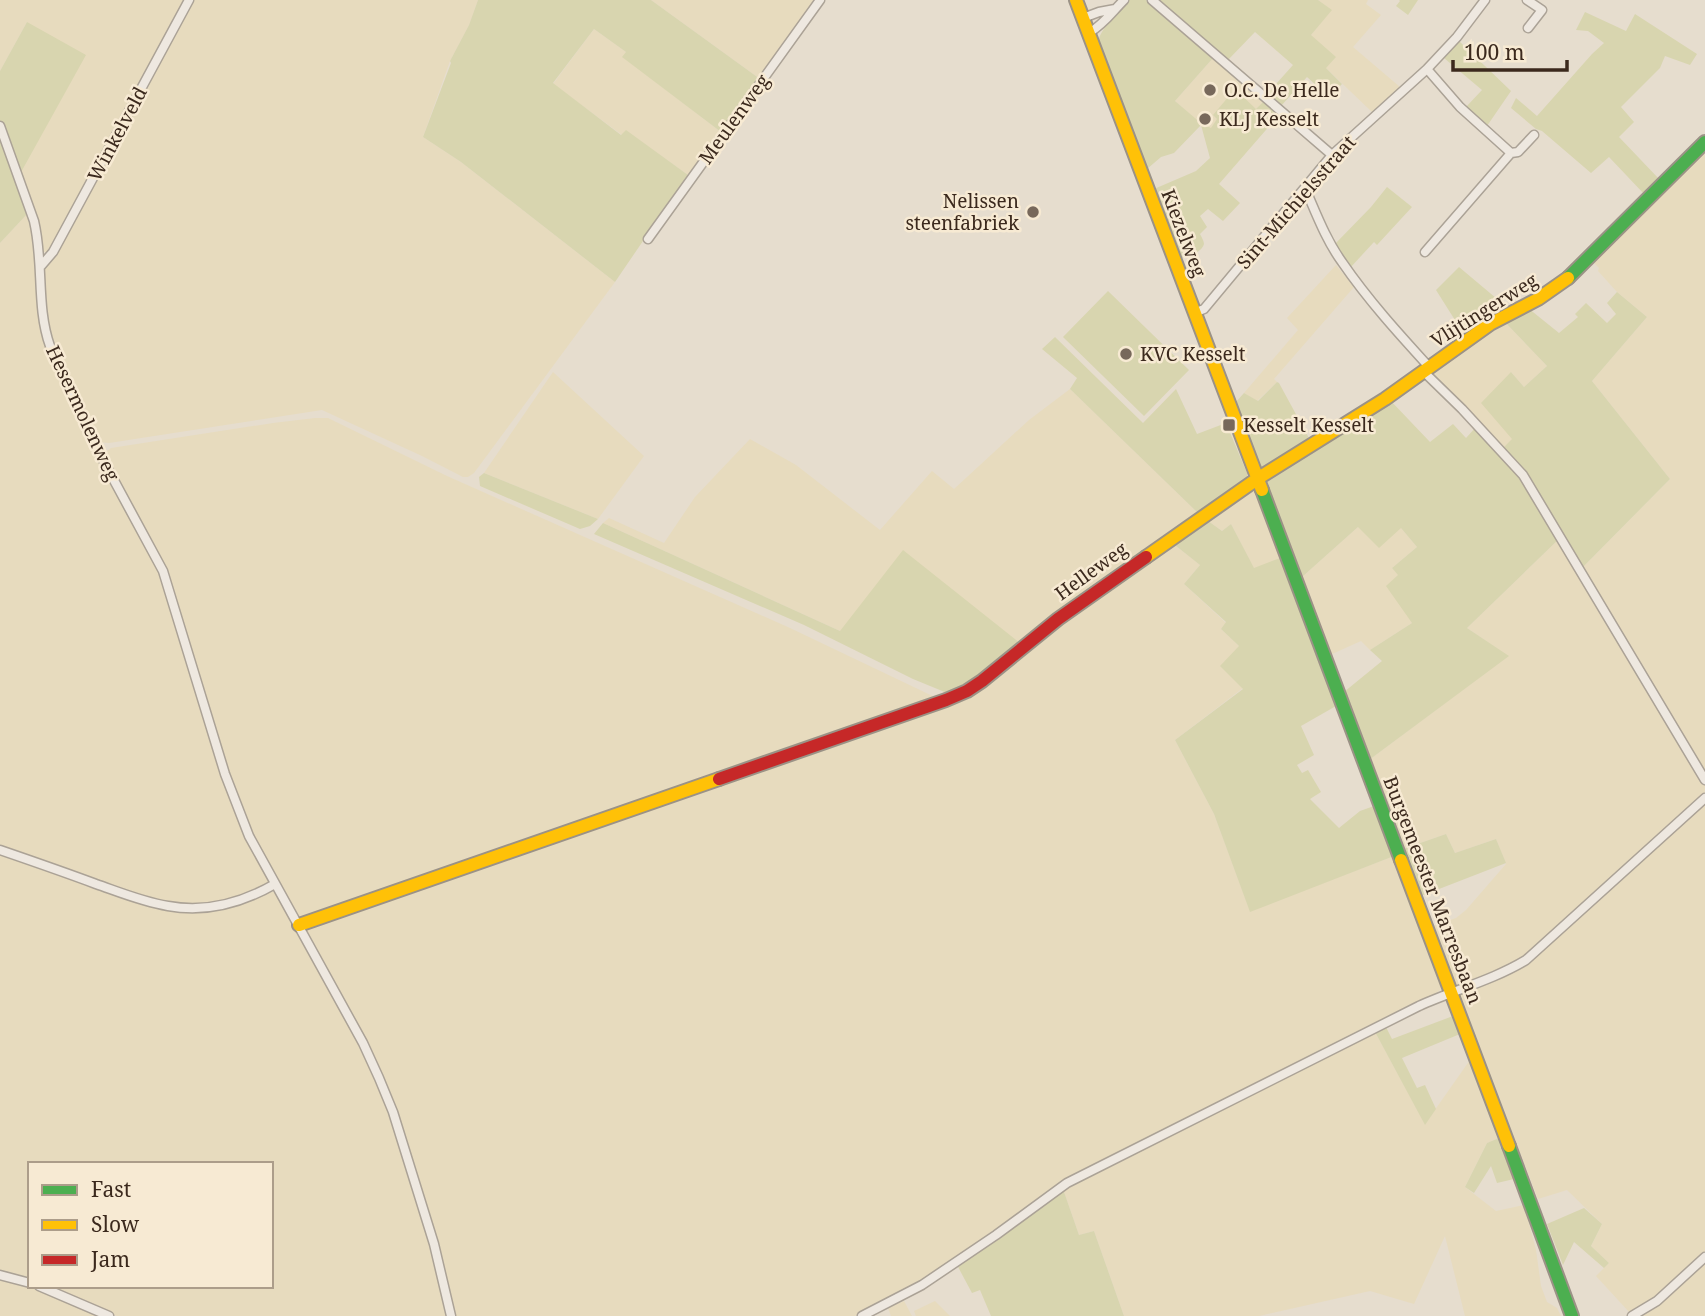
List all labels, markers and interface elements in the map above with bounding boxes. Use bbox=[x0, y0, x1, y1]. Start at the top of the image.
scale bar bbox=[1453, 28, 1567, 72]
text: 100 m bbox=[1464, 38, 1525, 66]
street label: Meulenweg bbox=[693, 69, 775, 169]
place label: O.C. De Helle bbox=[1224, 77, 1340, 103]
street label: Winkelveld bbox=[81, 82, 153, 186]
marker: O.C. De Helle bbox=[1202, 82, 1218, 98]
place label: KLJ Kesselt bbox=[1219, 106, 1319, 132]
marker: KLJ Kesselt bbox=[1197, 111, 1213, 127]
street label: Sint-Michielsstraat bbox=[1231, 129, 1362, 274]
street label: Kiezelweg bbox=[1155, 185, 1213, 281]
place label: Nelissen steenfabriek bbox=[905, 188, 1020, 236]
marker: Nelissen steenfabriek bbox=[1025, 204, 1041, 220]
street label: Vlijtingerweg bbox=[1426, 267, 1542, 353]
street label: Hesermolenweg bbox=[40, 341, 126, 485]
place label: KVC Kesselt bbox=[1140, 341, 1246, 367]
marker: KVC Kesselt bbox=[1118, 346, 1134, 362]
place label: Kesselt Kesselt bbox=[1243, 412, 1374, 438]
marker: Kesselt Kesselt bbox=[1221, 417, 1237, 433]
street label: Helleweg bbox=[1049, 536, 1133, 606]
street label: Burgemeester Marresbaan bbox=[1378, 772, 1488, 1008]
legend bbox=[28, 1162, 273, 1288]
text: Fast bbox=[91, 1175, 131, 1203]
text: Slow bbox=[91, 1210, 140, 1238]
text: Jam bbox=[90, 1245, 130, 1273]

